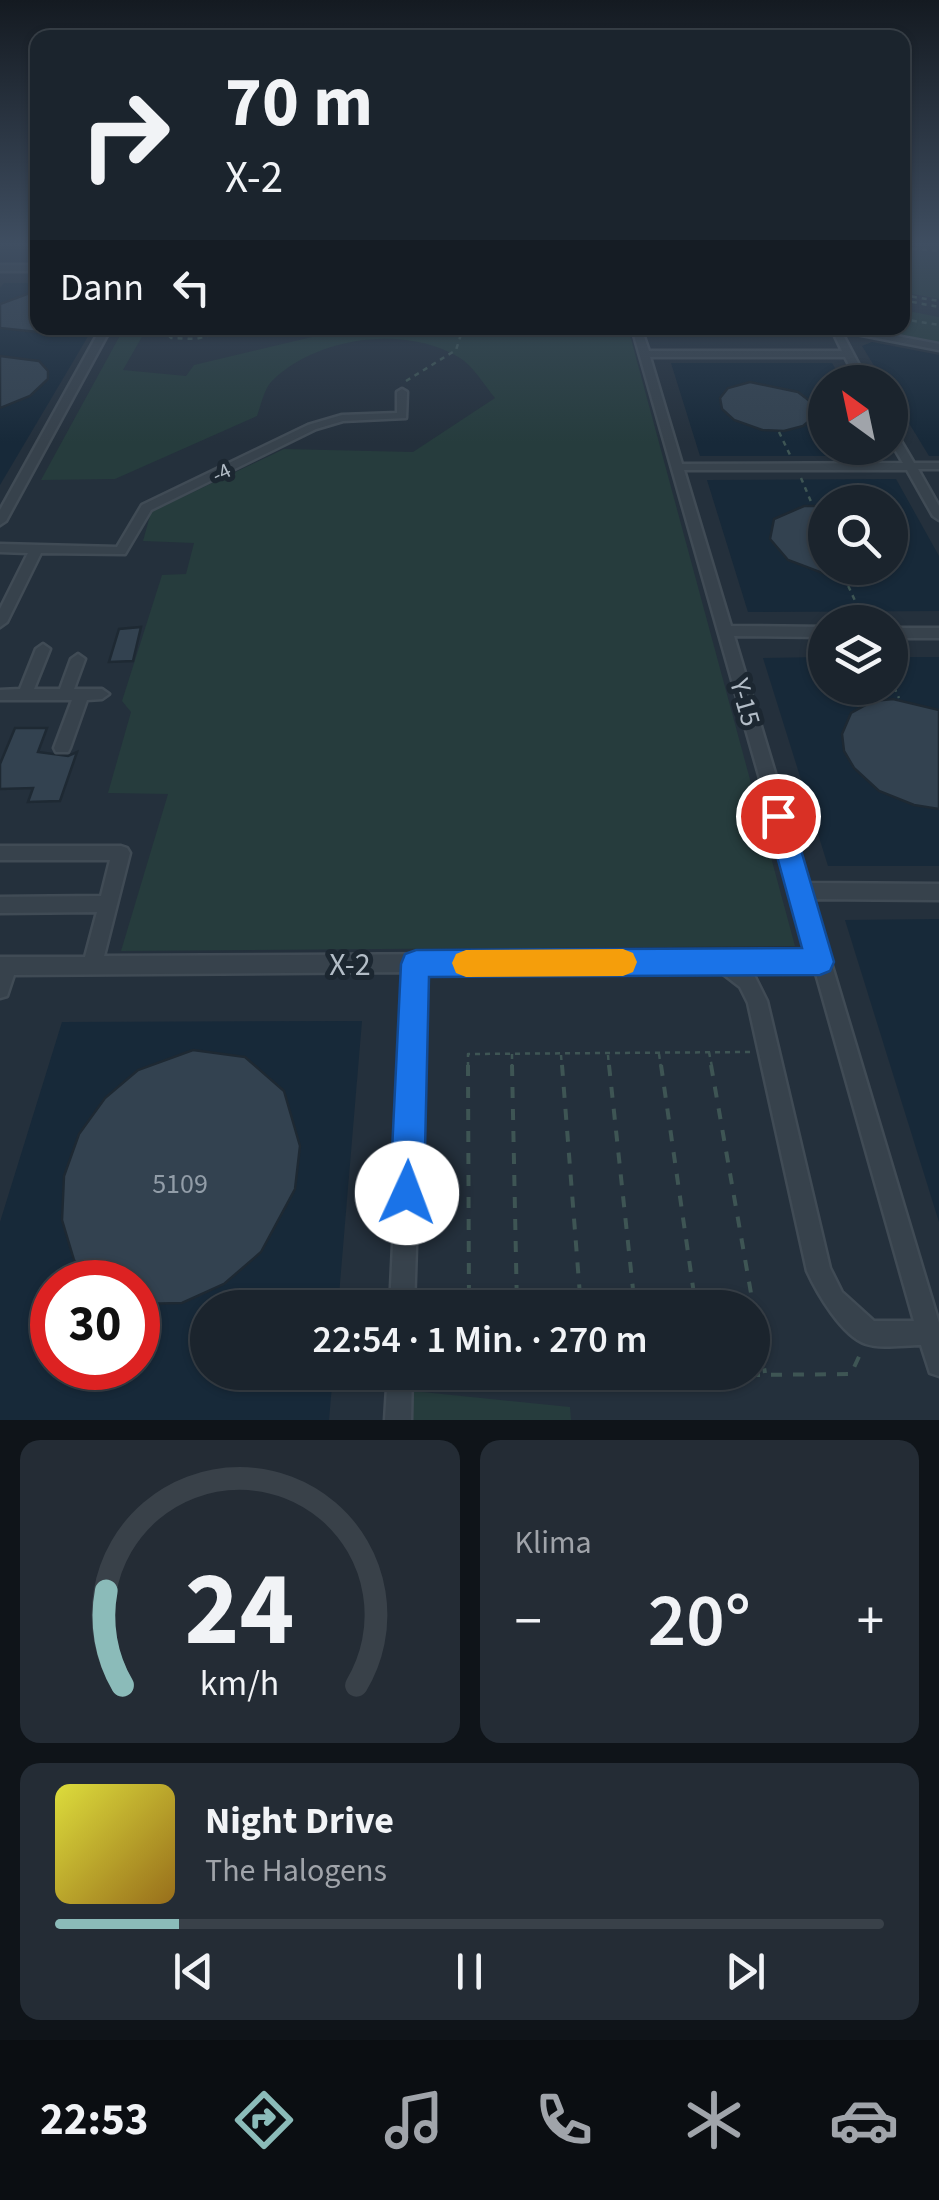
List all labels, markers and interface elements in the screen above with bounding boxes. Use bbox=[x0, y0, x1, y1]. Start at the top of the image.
text: 70 m bbox=[225, 53, 373, 153]
icon: right bbox=[60, 70, 190, 200]
text: X-2 bbox=[225, 146, 283, 210]
icon: left bbox=[164, 260, 219, 315]
text: Dann bbox=[60, 261, 144, 315]
north arrow bbox=[808, 365, 908, 465]
map controls bbox=[808, 365, 908, 705]
street label: -4 bbox=[206, 455, 236, 491]
button: search bbox=[808, 485, 908, 585]
button: layers bbox=[808, 605, 908, 705]
street label: Y-15 bbox=[719, 673, 771, 731]
pin bbox=[736, 774, 821, 859]
icon: arrive bbox=[751, 789, 806, 844]
street label: X-2 bbox=[329, 942, 371, 988]
position arrow bbox=[355, 1141, 459, 1245]
house number: 5109 bbox=[152, 1164, 208, 1204]
speed limit sign: 30 bbox=[30, 1260, 160, 1390]
text: 22:54 · 1 Min. · 270 m bbox=[313, 1313, 647, 1367]
text: Klima bbox=[515, 1520, 592, 1566]
text: 24 bbox=[185, 1537, 295, 1685]
text: 20° bbox=[648, 1568, 751, 1675]
text: − bbox=[515, 1583, 542, 1661]
text: + bbox=[857, 1583, 884, 1661]
text: km/h bbox=[200, 1658, 279, 1709]
text: Night Drive bbox=[205, 1794, 394, 1848]
text: The Halogens bbox=[205, 1848, 387, 1894]
icon: previous bbox=[166, 1944, 221, 1999]
icon: pause bbox=[442, 1944, 497, 1999]
icon: next bbox=[718, 1944, 773, 1999]
icon: directions bbox=[229, 2085, 299, 2155]
icon: music bbox=[379, 2085, 449, 2155]
icon: phone bbox=[529, 2085, 599, 2155]
icon: climate bbox=[679, 2085, 749, 2155]
icon: car bbox=[829, 2085, 899, 2155]
text: 22:53 bbox=[40, 2088, 149, 2152]

